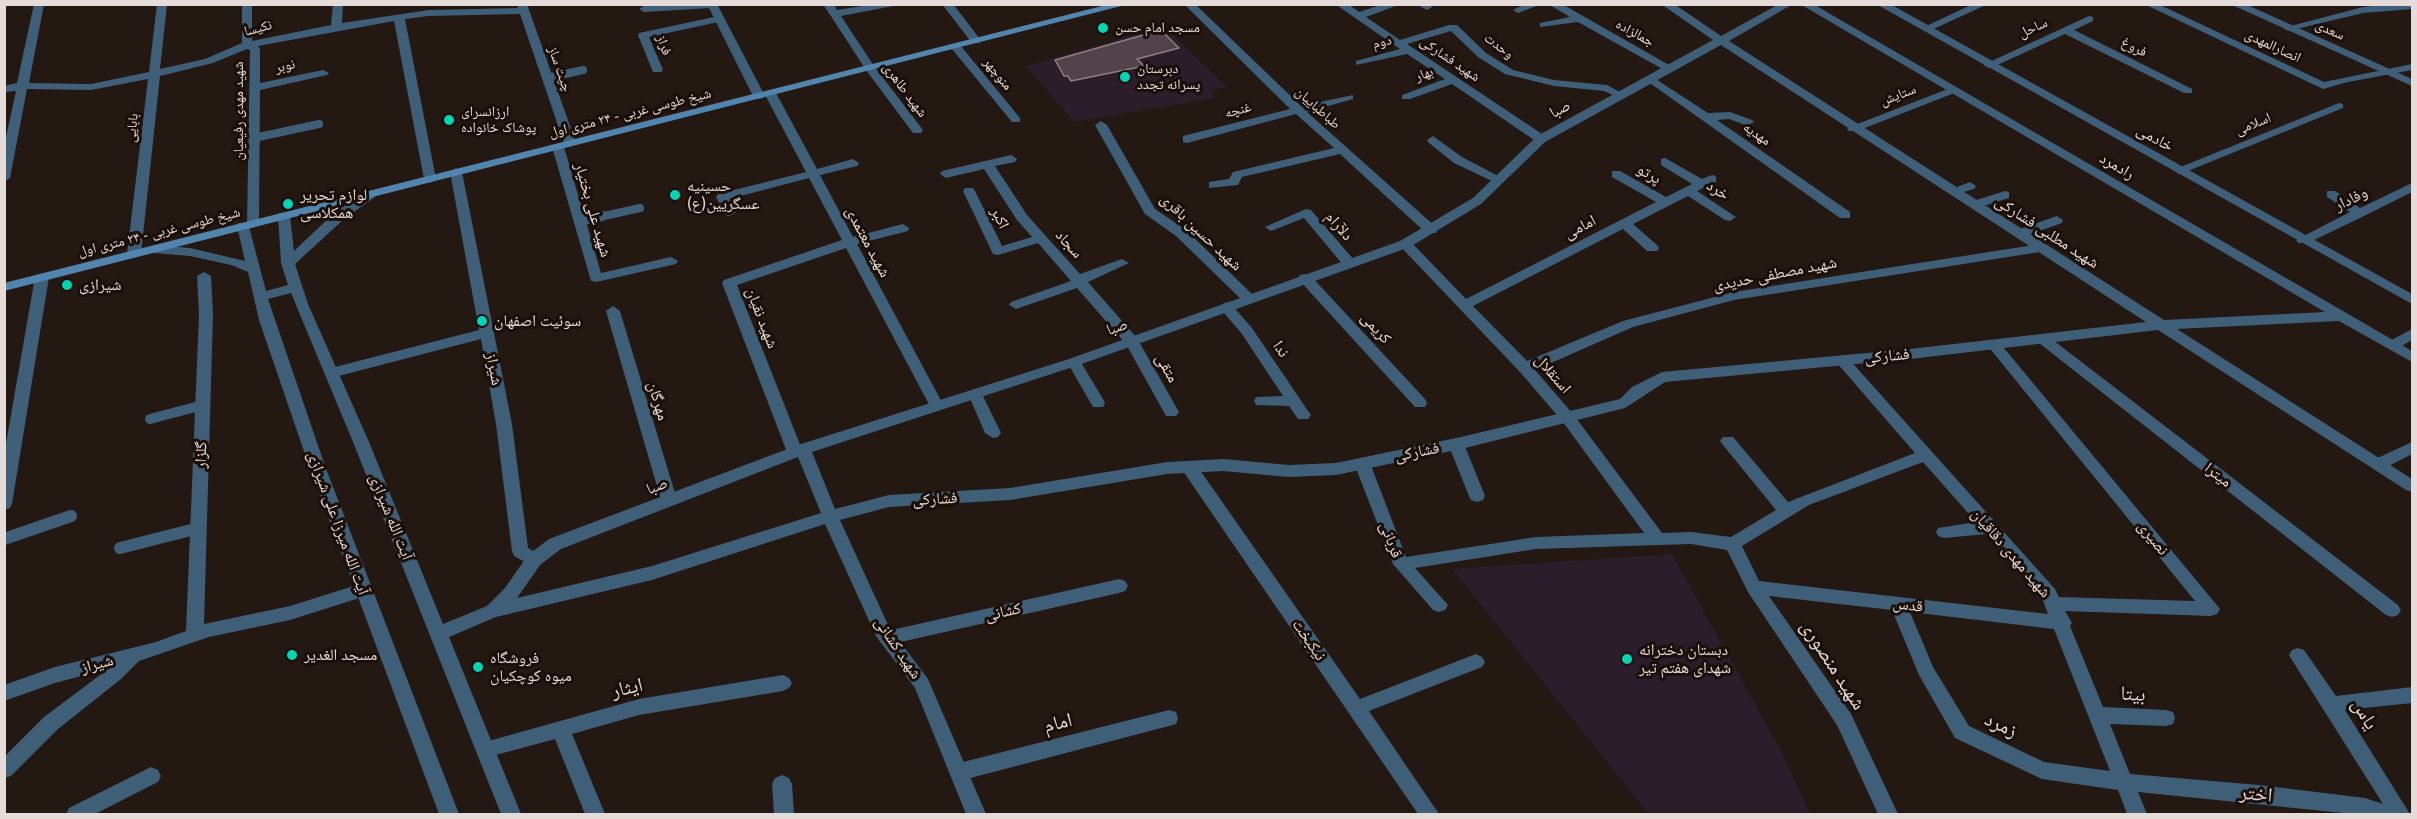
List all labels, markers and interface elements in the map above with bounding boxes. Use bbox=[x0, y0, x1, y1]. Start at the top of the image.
street label: ساحل bbox=[2016, 14, 2050, 42]
street label: نکیسا bbox=[242, 16, 274, 40]
street label: جمالزاده bbox=[1613, 16, 1657, 50]
street label: سعدی bbox=[2313, 16, 2347, 44]
place label: مسجد امام حسن bbox=[1115, 20, 1200, 36]
marker: مسجد امام حسن bbox=[1096, 21, 1110, 35]
street label: انصارالمهدی bbox=[2242, 26, 2304, 66]
street label: وحدت bbox=[1481, 29, 1517, 63]
street label: دوم bbox=[1371, 32, 1393, 52]
street label: فراز bbox=[653, 33, 675, 57]
street label: شهید فشارکی bbox=[1417, 33, 1483, 85]
street label: فروغ bbox=[2118, 33, 2150, 61]
street label: چیت ساز bbox=[544, 44, 576, 94]
street label: منوچهر bbox=[980, 54, 1016, 94]
street label: نوبر bbox=[273, 56, 297, 76]
street label: شهید طاهری bbox=[879, 59, 931, 121]
place label: دبرستان پسرانه تجدد bbox=[1137, 61, 1200, 94]
street label: شهید مهدی رفیعیان bbox=[231, 62, 247, 160]
street label: بهار bbox=[1413, 63, 1435, 85]
marker: دبرستان پسرانه تجدد bbox=[1118, 70, 1132, 84]
street label: ستایش bbox=[1878, 81, 1918, 109]
street label: طباطباییان bbox=[1292, 83, 1344, 133]
street label: شیخ طوسی غربی - ۲۴ متری اول bbox=[547, 85, 713, 141]
street label: صبا bbox=[1546, 96, 1574, 122]
street label: غنچه bbox=[1223, 98, 1253, 122]
place label: ارزانسرای پوشاک خانواده bbox=[461, 104, 536, 136]
street label: اسلامی bbox=[2233, 109, 2273, 139]
street label: بابایی bbox=[122, 113, 142, 143]
marker: ارزانسرای پوشاک خانواده bbox=[442, 113, 456, 127]
street label: مهدیه bbox=[1740, 119, 1774, 149]
street label: خادمی bbox=[2133, 120, 2177, 156]
street label: رادمرد bbox=[2096, 148, 2138, 184]
street label: پرتو bbox=[1633, 159, 1665, 189]
street label: شهید علی بختیار bbox=[570, 160, 616, 260]
place label: حسینیه عسگریین(ع) bbox=[687, 176, 760, 214]
street label: خرد bbox=[1703, 176, 1733, 204]
street label: وفادار bbox=[2331, 183, 2371, 215]
place label: لوازم تحریر همکلاسی bbox=[300, 185, 367, 223]
marker: حسینیه عسگریین(ع) bbox=[668, 188, 682, 202]
street label: شهید حسین باقری bbox=[1156, 189, 1246, 275]
street label: شهید مطلبی فشارکی bbox=[1992, 191, 2102, 273]
marker: لوازم تحریر همکلاسی bbox=[281, 197, 295, 211]
street label: شهید معتمدی bbox=[841, 203, 895, 281]
street label: شیخ طوسی غربی - ۲۴ متری اول bbox=[76, 204, 242, 260]
street label: اکبر bbox=[987, 204, 1013, 232]
street label: دلآرام bbox=[1321, 207, 1357, 245]
street label: امامی bbox=[1561, 211, 1599, 243]
street label: سجاد bbox=[1051, 226, 1087, 262]
street label: شهید مصطفی حدیدی bbox=[1712, 253, 1838, 295]
place label: شیرازی bbox=[79, 275, 122, 295]
marker: شیرازی bbox=[60, 278, 74, 292]
street label: شهید نقیان bbox=[742, 285, 782, 351]
street label: کریمی bbox=[1357, 308, 1395, 348]
place label: سوئیت اصفهان bbox=[494, 311, 581, 331]
marker: سوئیت اصفهان bbox=[475, 314, 489, 328]
street label: صبا bbox=[1104, 314, 1130, 340]
street label: ندا bbox=[1269, 337, 1293, 361]
street label: فشارکی bbox=[1864, 344, 1910, 368]
street label: متقی bbox=[1151, 350, 1183, 386]
street label: شیراز bbox=[481, 351, 507, 387]
street label: استقلال bbox=[1531, 351, 1575, 397]
street label: مهرگان bbox=[643, 379, 673, 423]
street label: فشارکی bbox=[1393, 438, 1441, 466]
street label: گلزار bbox=[191, 441, 211, 469]
street label: آیت الله میرزا علی شیرازی bbox=[303, 449, 373, 597]
street label: میترا bbox=[2201, 458, 2235, 492]
street label: آیت الله شیرازی bbox=[365, 471, 417, 563]
street label: صبا bbox=[644, 473, 670, 499]
street label: فشارکی bbox=[912, 488, 958, 510]
street label: شهید مهدی دقاقیان bbox=[1967, 504, 2055, 602]
street label: نصیری bbox=[2133, 517, 2173, 559]
street label: قربانی bbox=[1375, 519, 1407, 561]
street label: قدس bbox=[1892, 594, 1924, 616]
street label: کشانی bbox=[983, 599, 1023, 625]
street label: شهید کشانی bbox=[870, 613, 926, 683]
street label: نیکبخت bbox=[1288, 616, 1330, 664]
street label: شهید منصوری bbox=[1795, 616, 1871, 714]
place label: دبستان دخترانه شهدای هفتم تیر bbox=[1639, 640, 1731, 678]
place label: مسجد الغدیر bbox=[304, 645, 377, 665]
marker: مسجد الغدیر bbox=[285, 648, 299, 662]
place label: فروشگاه میوه کوچکیان bbox=[490, 648, 572, 686]
street label: شیراز bbox=[79, 650, 115, 678]
marker: دبستان دخترانه شهدای هفتم تیر bbox=[1620, 652, 1634, 666]
marker: فروشگاه میوه کوچکیان bbox=[471, 660, 485, 674]
street label: ایثار bbox=[609, 673, 645, 703]
street label: بیتا bbox=[2120, 681, 2146, 707]
street label: یاس bbox=[2347, 694, 2383, 734]
street label: زمرد bbox=[1981, 707, 2021, 743]
street label: امام bbox=[1041, 708, 1075, 738]
street label: اختر bbox=[2238, 780, 2274, 808]

